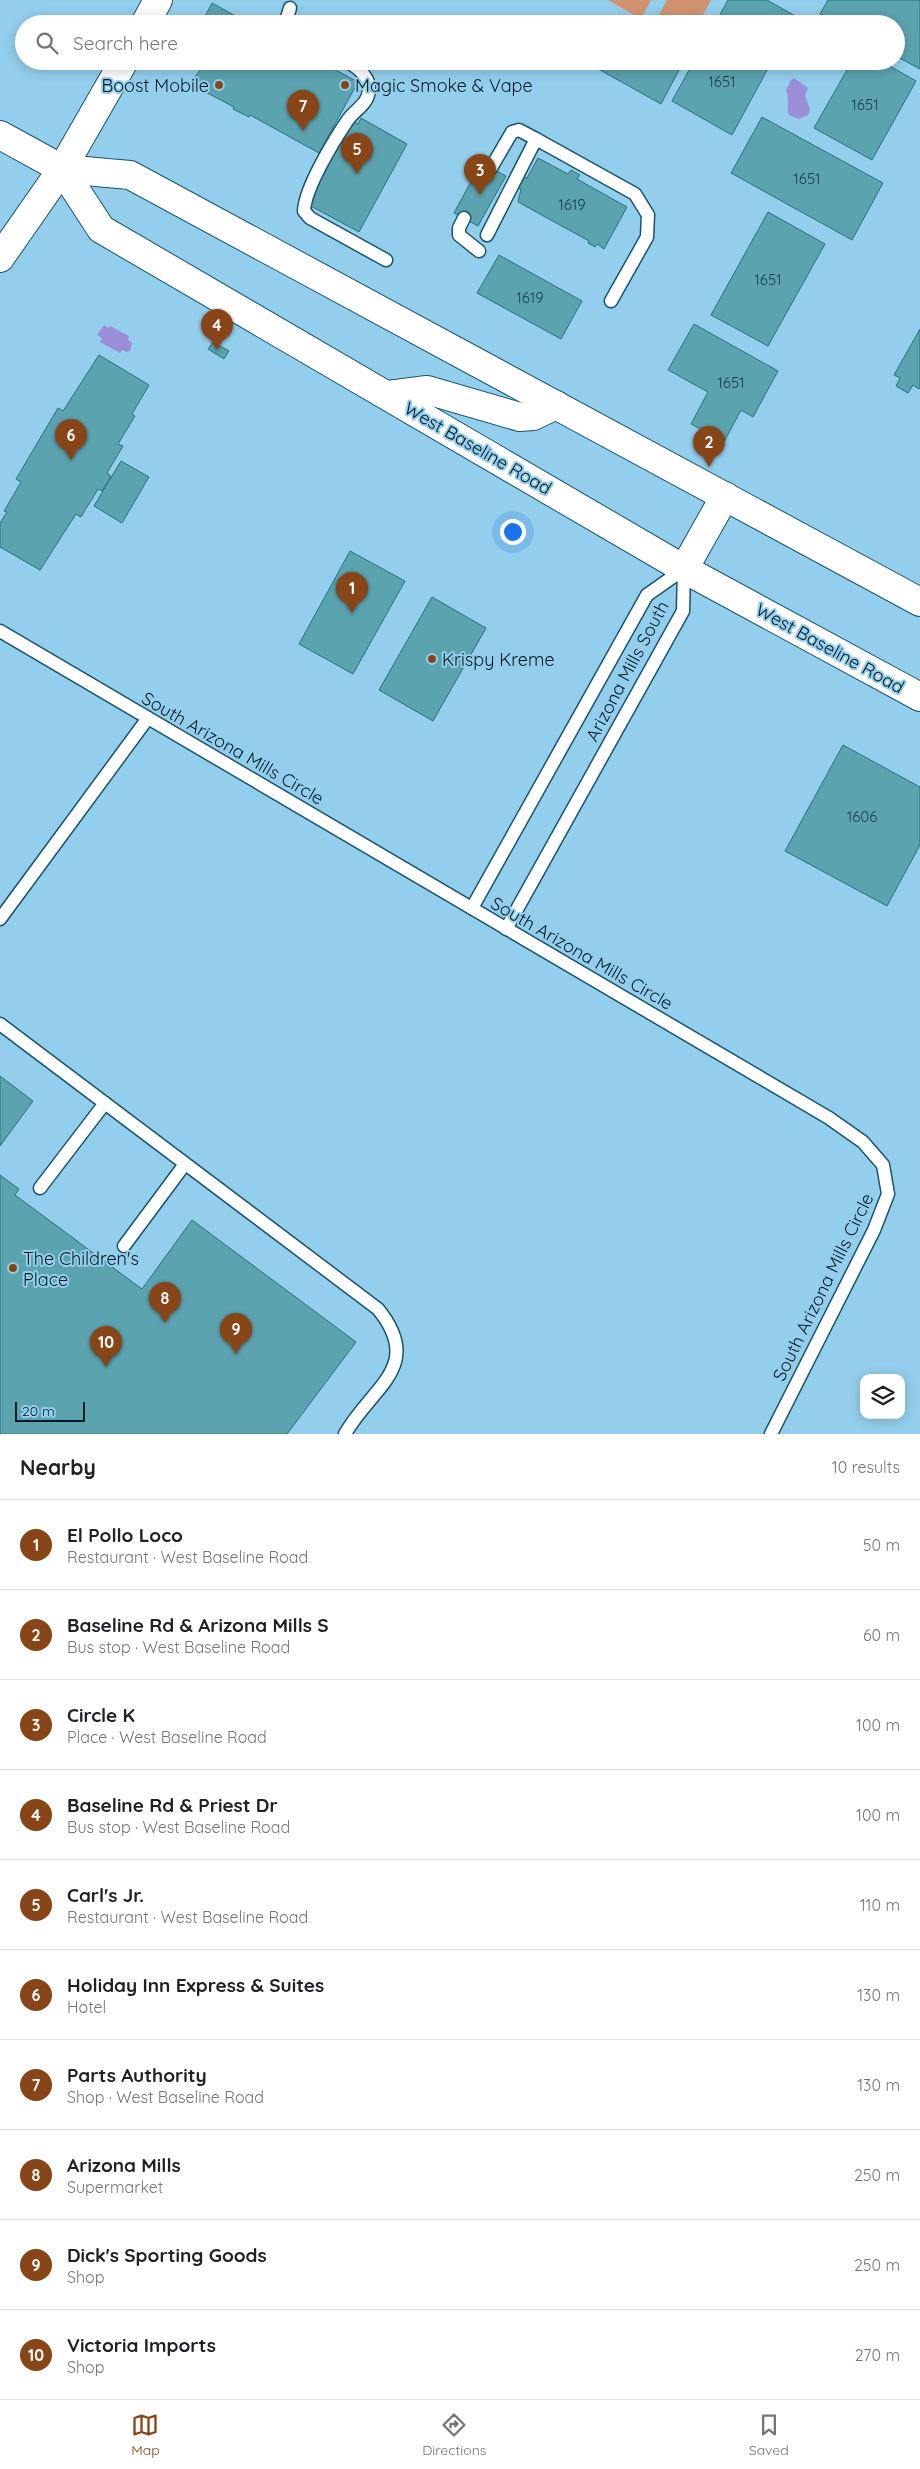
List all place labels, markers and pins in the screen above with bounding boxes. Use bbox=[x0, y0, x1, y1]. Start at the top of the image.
place label: Boost Mobile bbox=[101, 74, 209, 97]
place label: Magic Smoke & Vape bbox=[355, 74, 533, 97]
marker: Boost Mobile bbox=[213, 79, 225, 91]
marker: Magic Smoke & Vape bbox=[339, 79, 351, 91]
pin: 7 bbox=[287, 90, 319, 131]
pin: 5 bbox=[341, 133, 373, 174]
pin: 3 bbox=[464, 154, 496, 195]
pin: 4 bbox=[201, 309, 233, 350]
pin: 6 bbox=[55, 419, 87, 460]
pin: 2 bbox=[693, 426, 725, 467]
pin: 1 bbox=[336, 572, 368, 613]
place label: Krispy Kreme bbox=[442, 648, 555, 671]
marker: Krispy Kreme bbox=[426, 653, 438, 665]
place label: The Children's Place bbox=[23, 1247, 139, 1291]
marker: The Children's Place bbox=[7, 1262, 19, 1274]
pin: 8 bbox=[149, 1282, 181, 1323]
pin: 9 bbox=[220, 1313, 252, 1354]
pin: 10 bbox=[90, 1326, 122, 1367]

